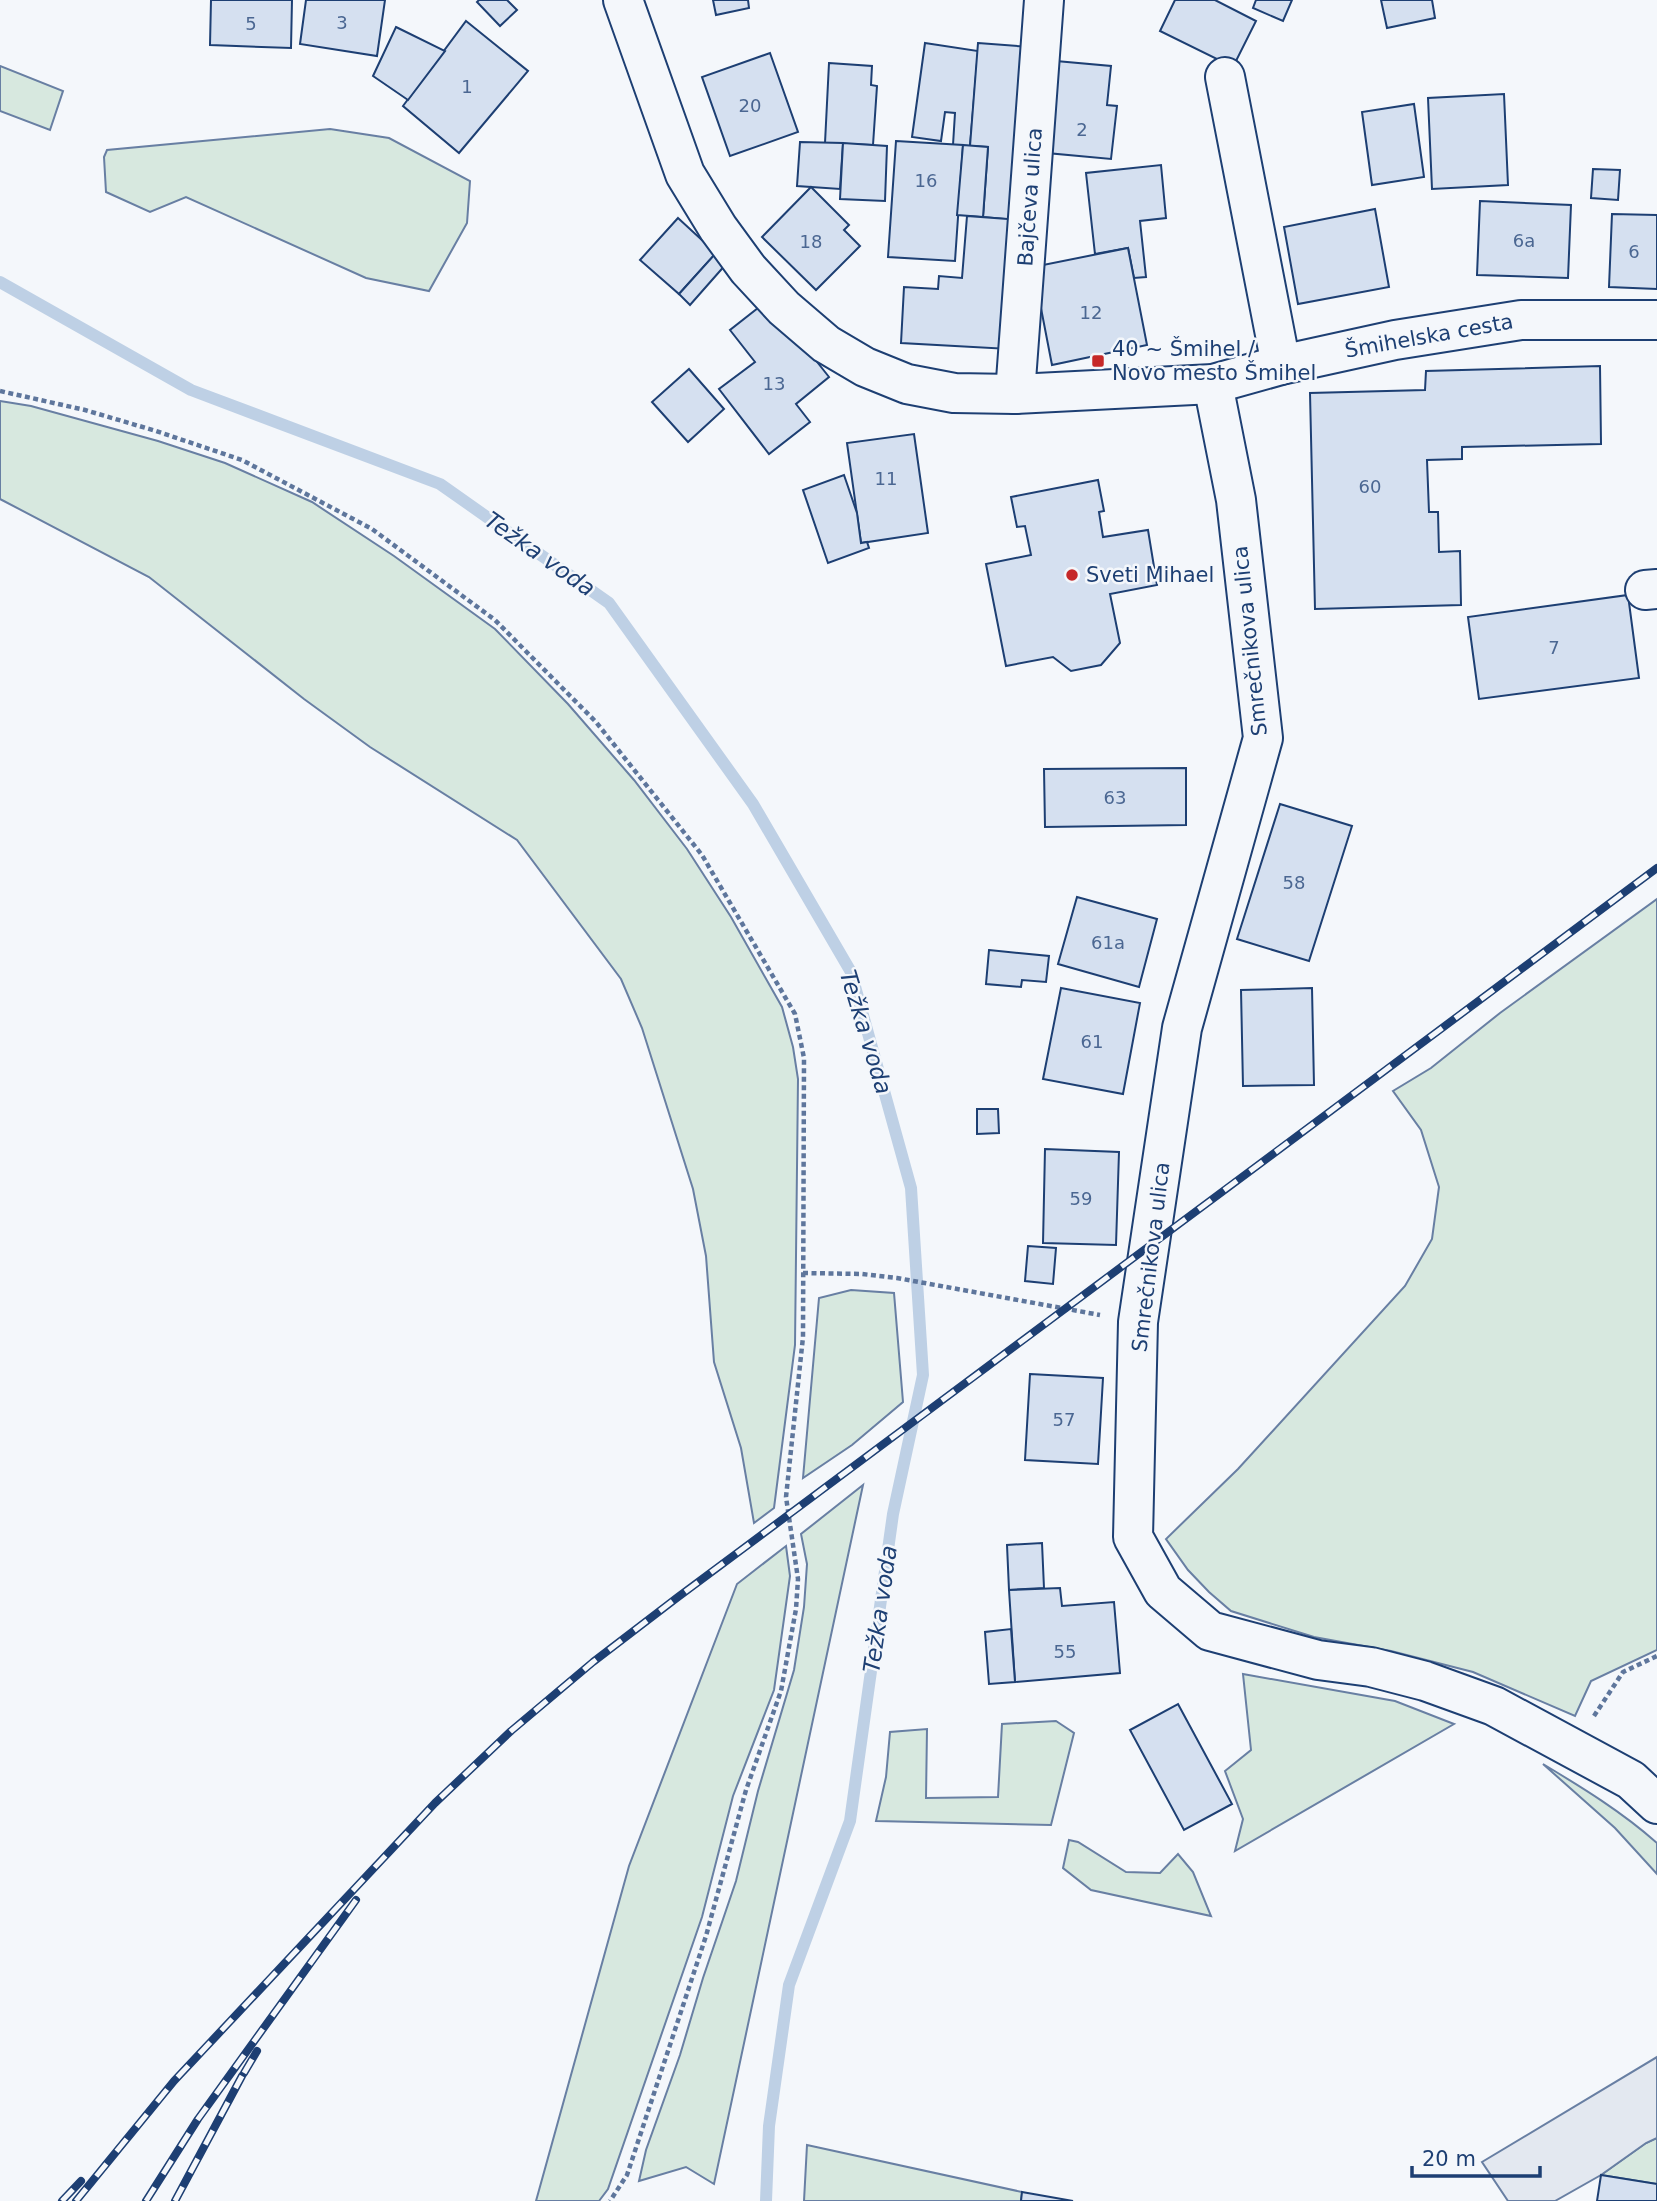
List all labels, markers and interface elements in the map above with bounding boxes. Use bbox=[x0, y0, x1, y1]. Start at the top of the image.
house number: 3 bbox=[336, 12, 348, 33]
house number: 5 bbox=[245, 13, 257, 34]
house number: 1 bbox=[461, 76, 473, 97]
house number: 20 bbox=[739, 95, 761, 116]
house number: 2 bbox=[1076, 119, 1088, 140]
street label: Bajčeva ulica bbox=[1013, 127, 1047, 267]
house number: 16 bbox=[915, 170, 937, 191]
house number: 6a bbox=[1513, 230, 1535, 251]
house number: 18 bbox=[800, 231, 822, 252]
house number: 6 bbox=[1628, 241, 1640, 262]
house number: 12 bbox=[1080, 302, 1102, 323]
street label: Šmihelska cesta bbox=[1343, 308, 1515, 363]
place label: 40 ~ Šmihel / Novo mesto Šmihel bbox=[1112, 336, 1316, 385]
marker: 40 ~ Šmihel / Novo mesto Šmihel bbox=[1090, 353, 1106, 369]
house number: 13 bbox=[763, 373, 785, 394]
house number: 11 bbox=[875, 468, 897, 489]
house number: 60 bbox=[1359, 476, 1381, 497]
water label: Težka voda bbox=[480, 506, 600, 602]
street label: Smrečnikova ulica bbox=[1228, 545, 1272, 737]
place label: Sveti Mihael bbox=[1086, 563, 1214, 587]
marker: Sveti Mihael bbox=[1064, 567, 1080, 583]
house number: 7 bbox=[1548, 637, 1560, 658]
house number: 63 bbox=[1104, 787, 1126, 808]
house number: 58 bbox=[1283, 872, 1305, 893]
house number: 61a bbox=[1091, 932, 1125, 953]
water label: Težka voda bbox=[835, 967, 897, 1097]
house number: 61 bbox=[1081, 1031, 1103, 1052]
street label: Smrečnikova ulica bbox=[1127, 1161, 1175, 1353]
house number: 59 bbox=[1070, 1188, 1092, 1209]
house number: 57 bbox=[1053, 1409, 1075, 1430]
water label: Težka voda bbox=[858, 1544, 902, 1674]
house number: 55 bbox=[1054, 1641, 1076, 1662]
scale bar bbox=[1412, 2134, 1540, 2178]
text: 20 m bbox=[1422, 2147, 1476, 2171]

